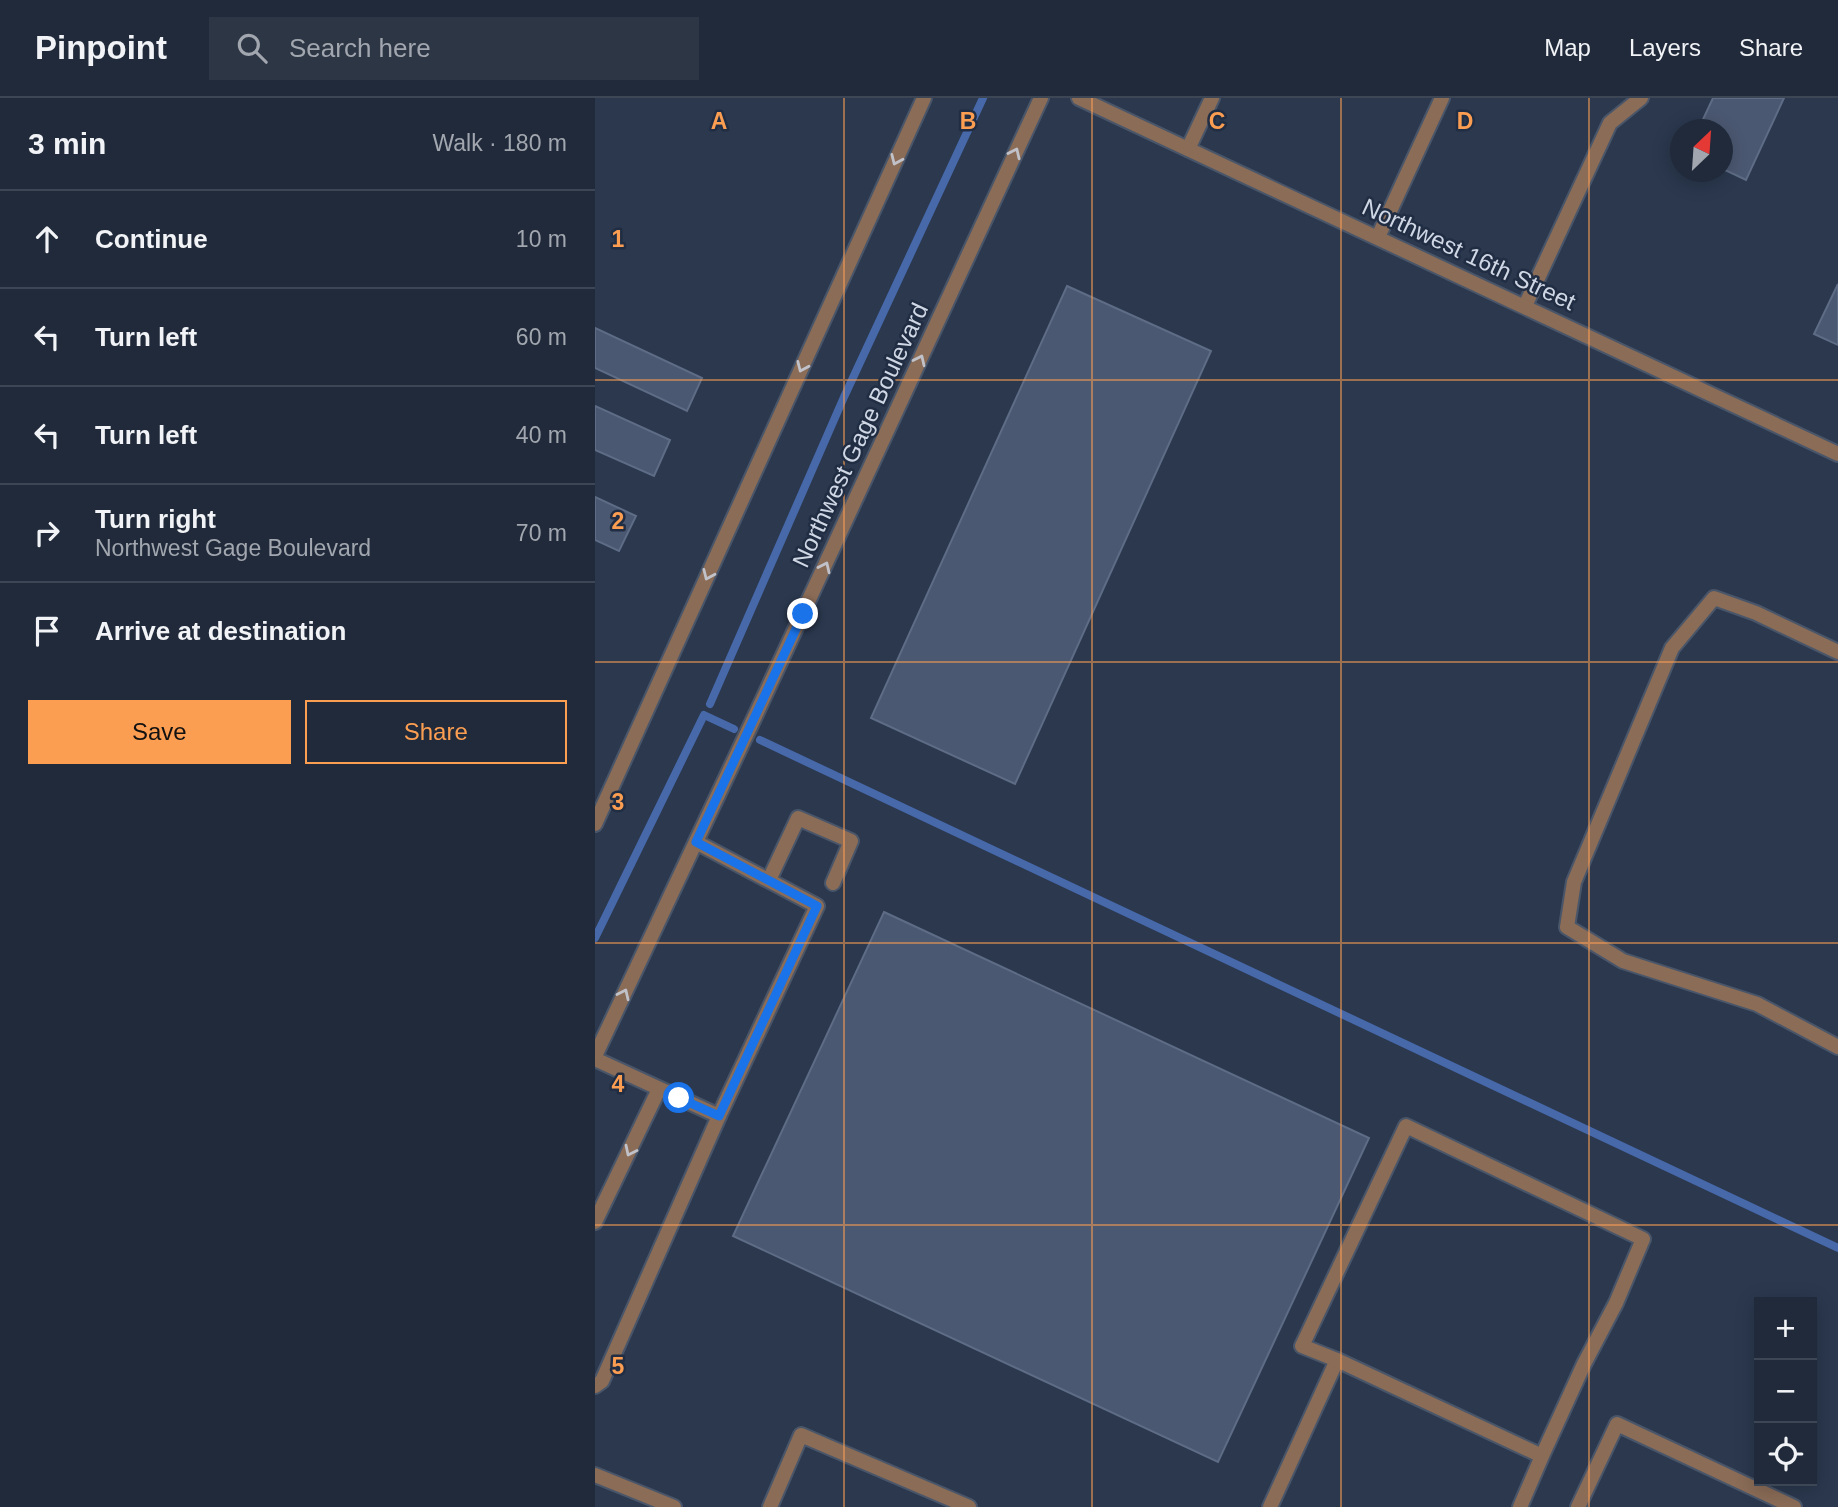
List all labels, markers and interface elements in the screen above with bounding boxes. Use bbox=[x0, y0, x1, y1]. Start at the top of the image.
search box bbox=[209, 17, 699, 80]
text: Pinpoint bbox=[35, 29, 167, 66]
icon: search bbox=[233, 29, 271, 67]
text: Search here bbox=[289, 33, 431, 63]
text: Map bbox=[1544, 34, 1591, 61]
text: Layers bbox=[1629, 34, 1701, 61]
text: Share bbox=[1739, 34, 1803, 61]
text: A bbox=[711, 108, 727, 134]
text: B bbox=[960, 108, 976, 134]
text: C bbox=[1209, 108, 1225, 134]
text: D bbox=[1457, 108, 1473, 134]
north arrow bbox=[1670, 119, 1733, 182]
text: 3 min bbox=[28, 127, 106, 160]
text: Walk · 180 m bbox=[432, 130, 567, 156]
one-way arrow bbox=[1007, 148, 1021, 161]
one-way arrow bbox=[890, 153, 904, 165]
street label: Northwest 16th Street bbox=[1358, 193, 1580, 315]
icon: ahead bbox=[28, 220, 66, 258]
text: Continue bbox=[95, 224, 208, 254]
text: 10 m bbox=[516, 226, 567, 252]
text: 1 bbox=[612, 226, 625, 252]
street label: Northwest Gage Boulevard bbox=[787, 299, 933, 571]
icon: left bbox=[28, 318, 66, 356]
text: Turn left bbox=[95, 322, 197, 352]
text: 60 m bbox=[516, 324, 567, 350]
one-way arrow bbox=[912, 355, 926, 367]
one-way arrow bbox=[796, 360, 810, 373]
icon: left bbox=[28, 416, 66, 454]
text: Turn left bbox=[95, 420, 197, 450]
text: 40 m bbox=[516, 422, 567, 448]
text: Turn right bbox=[95, 504, 216, 534]
text: 2 bbox=[612, 508, 624, 534]
icon: right bbox=[28, 514, 66, 552]
text: 70 m bbox=[516, 520, 567, 546]
text: Northwest Gage Boulevard bbox=[95, 535, 371, 561]
one-way arrow bbox=[817, 562, 831, 574]
one-way arrow bbox=[702, 567, 716, 580]
route end bbox=[787, 598, 818, 629]
icon: arrive bbox=[28, 612, 66, 650]
text: Arrive at destination bbox=[95, 616, 346, 646]
button: Save bbox=[28, 700, 291, 764]
button: Share bbox=[305, 700, 567, 764]
text: 3 bbox=[612, 789, 624, 815]
one-way arrow bbox=[616, 989, 630, 1001]
text: 4 bbox=[612, 1071, 625, 1097]
route start bbox=[663, 1082, 694, 1113]
one-way arrow bbox=[624, 1144, 638, 1156]
map controls bbox=[1754, 1297, 1817, 1486]
button: + bbox=[1754, 1297, 1817, 1360]
text: 5 bbox=[612, 1353, 625, 1379]
button: − bbox=[1754, 1360, 1817, 1423]
button: locate bbox=[1754, 1423, 1817, 1486]

